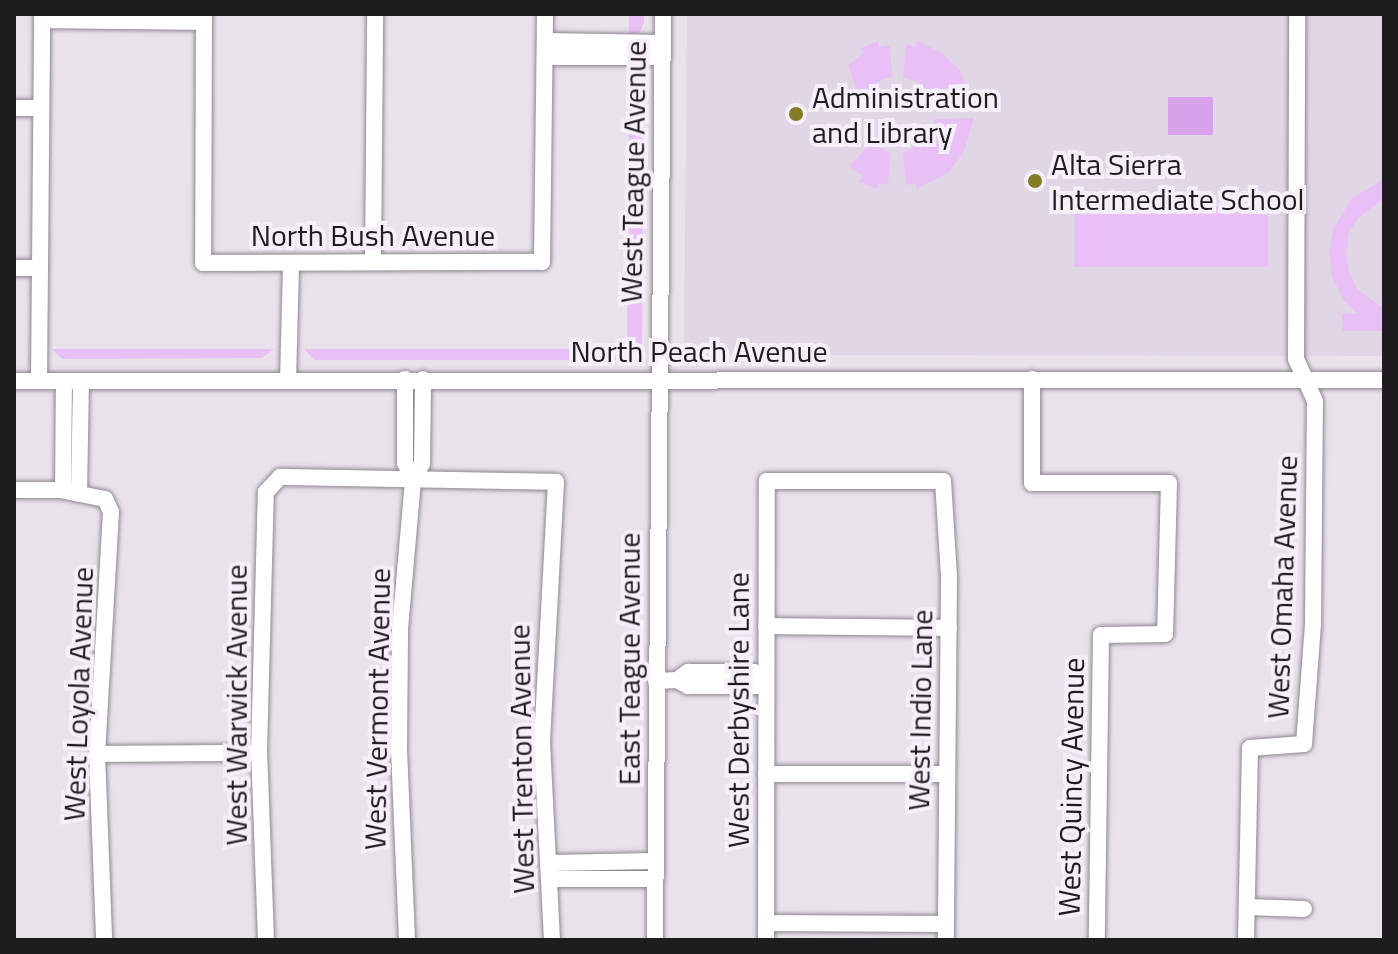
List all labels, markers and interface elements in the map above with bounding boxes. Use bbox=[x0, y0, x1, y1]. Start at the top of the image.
street label: West Teague Avenue bbox=[613, 41, 653, 303]
place label: Administration and Library bbox=[812, 79, 999, 150]
marker: Administration and Library bbox=[787, 105, 805, 123]
place label: Alta Sierra Intermediate School bbox=[1051, 146, 1304, 216]
marker: Alta Sierra Intermediate School bbox=[1026, 172, 1044, 190]
street label: North Bush Avenue bbox=[251, 217, 495, 253]
street label: North Peach Avenue bbox=[570, 333, 828, 369]
street label: West Omaha Avenue bbox=[1259, 455, 1305, 719]
street label: East Teague Avenue bbox=[611, 533, 647, 785]
street label: West Warwick Avenue bbox=[218, 564, 254, 846]
street label: West Loyola Avenue bbox=[56, 566, 100, 822]
street label: West Vermont Avenue bbox=[357, 568, 397, 850]
street label: West Derbyshire Lane bbox=[720, 572, 756, 848]
street label: West Indio Lane bbox=[900, 609, 940, 811]
street label: West Trenton Avenue bbox=[501, 624, 541, 894]
street label: West Quincy Avenue bbox=[1051, 657, 1091, 917]

